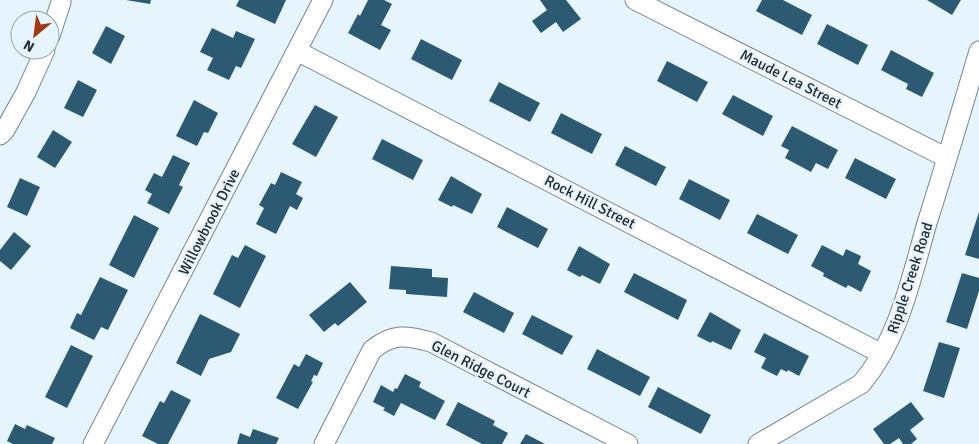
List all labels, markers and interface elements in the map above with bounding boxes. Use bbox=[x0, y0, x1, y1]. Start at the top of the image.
north arrow bbox=[10, 10, 60, 60]
text: N bbox=[21, 36, 37, 56]
street label: Maude Lea Street bbox=[737, 46, 845, 112]
street label: Willowbrook Drive bbox=[174, 166, 244, 278]
street label: Rock Hill Street bbox=[541, 171, 639, 233]
street label: Ripple Creek Road bbox=[883, 220, 937, 336]
street label: Glen Ridge Court bbox=[429, 336, 533, 402]

